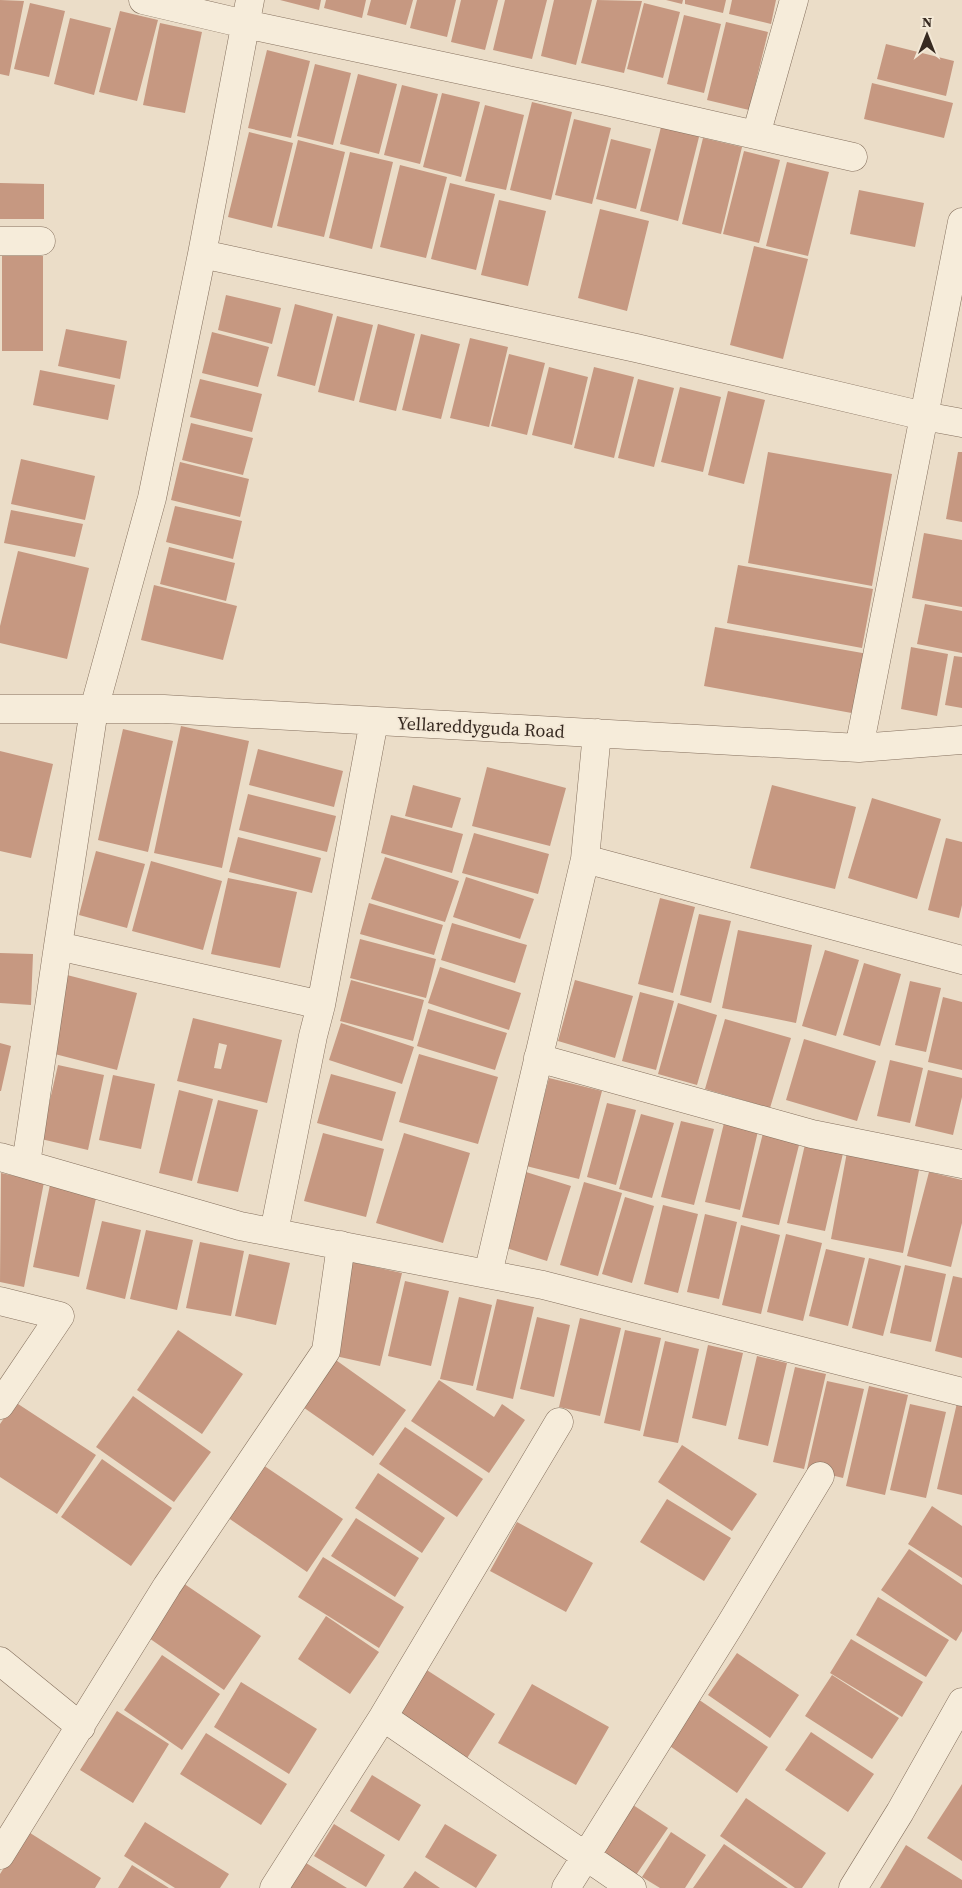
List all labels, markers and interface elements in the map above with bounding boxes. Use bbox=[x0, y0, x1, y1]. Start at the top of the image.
north arrow bbox=[902, 10, 952, 60]
text: N bbox=[922, 12, 932, 32]
street label: Yellareddyguda Road bbox=[397, 710, 565, 744]

